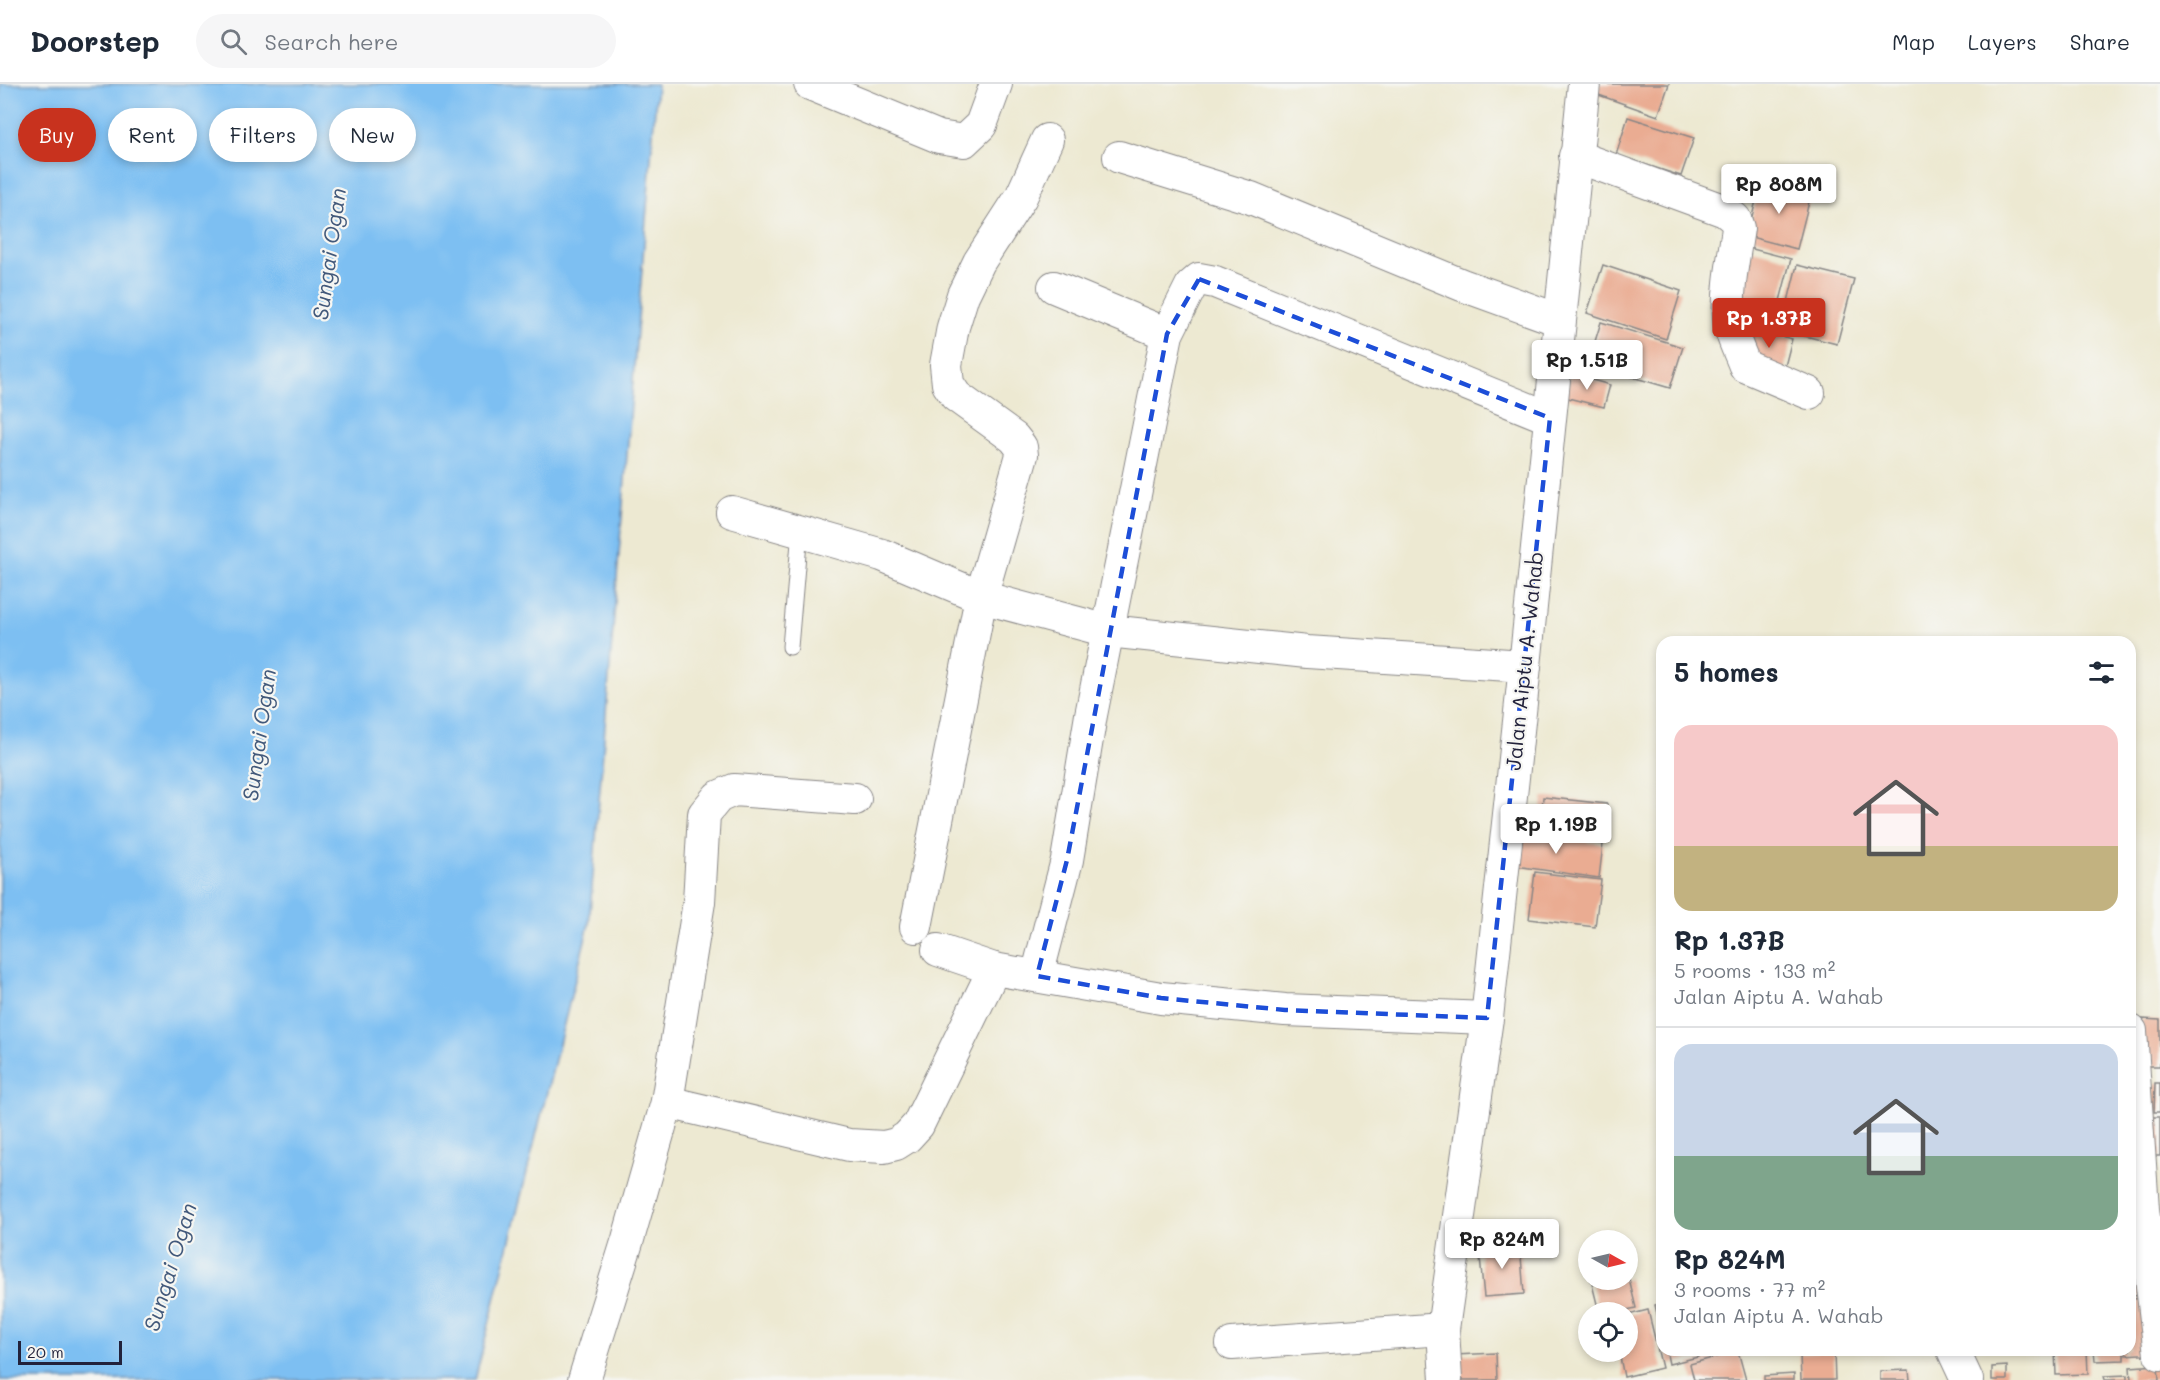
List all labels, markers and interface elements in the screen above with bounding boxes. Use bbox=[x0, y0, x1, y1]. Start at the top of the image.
search box bbox=[196, 14, 616, 68]
text: Doorstep bbox=[30, 23, 160, 59]
icon: search bbox=[217, 25, 250, 58]
text: Search here bbox=[265, 27, 398, 56]
text: Map bbox=[1892, 28, 1935, 55]
text: Layers bbox=[1968, 28, 2037, 55]
text: Share bbox=[2070, 28, 2130, 55]
chip: Buy bbox=[18, 108, 96, 162]
chip: Rent bbox=[108, 108, 197, 162]
chip: Filters bbox=[209, 108, 317, 162]
chip: New bbox=[329, 108, 416, 162]
pin: Rp 808M bbox=[1724, 164, 1834, 215]
text: Rp 808M bbox=[1735, 170, 1823, 196]
water label: Sungai Ogan bbox=[305, 186, 352, 322]
pin: Rp 1.37B bbox=[1707, 298, 1831, 349]
text: Rp 1.37B bbox=[1726, 304, 1812, 330]
pin: Rp 1.51B bbox=[1525, 340, 1649, 391]
text: Rp 1.51B bbox=[1546, 346, 1628, 372]
street label: Jalan Aiptu A. Wahab bbox=[1499, 550, 1548, 772]
text: 5 homes bbox=[1674, 655, 1779, 689]
icon: filters bbox=[2085, 656, 2118, 689]
water label: Sungai Ogan bbox=[235, 667, 282, 803]
icon: home bbox=[1842, 764, 1950, 872]
pin: Rp 1.19B bbox=[1494, 804, 1618, 855]
text: Rp 1.19B bbox=[1514, 810, 1598, 836]
text: Rp 1.37B bbox=[1674, 923, 1785, 957]
text: 5 rooms · 133 m² bbox=[1674, 957, 1835, 983]
text: Jalan Aiptu A. Wahab bbox=[1674, 983, 1884, 1009]
icon: home bbox=[1842, 1083, 1950, 1191]
water label: Sungai Ogan bbox=[136, 1199, 203, 1335]
pin: Rp 824M bbox=[1447, 1219, 1557, 1270]
text: Rp 824M bbox=[1459, 1225, 1545, 1251]
north arrow bbox=[1578, 1230, 1638, 1290]
map controls bbox=[1578, 1230, 1638, 1362]
text: Rp 824M bbox=[1674, 1242, 1786, 1276]
text: 3 rooms · 77 m² bbox=[1674, 1276, 1825, 1302]
button: locate bbox=[1578, 1302, 1638, 1362]
text: Jalan Aiptu A. Wahab bbox=[1674, 1302, 1884, 1328]
scale bar bbox=[18, 1338, 122, 1366]
text: 20 m bbox=[27, 1341, 64, 1362]

